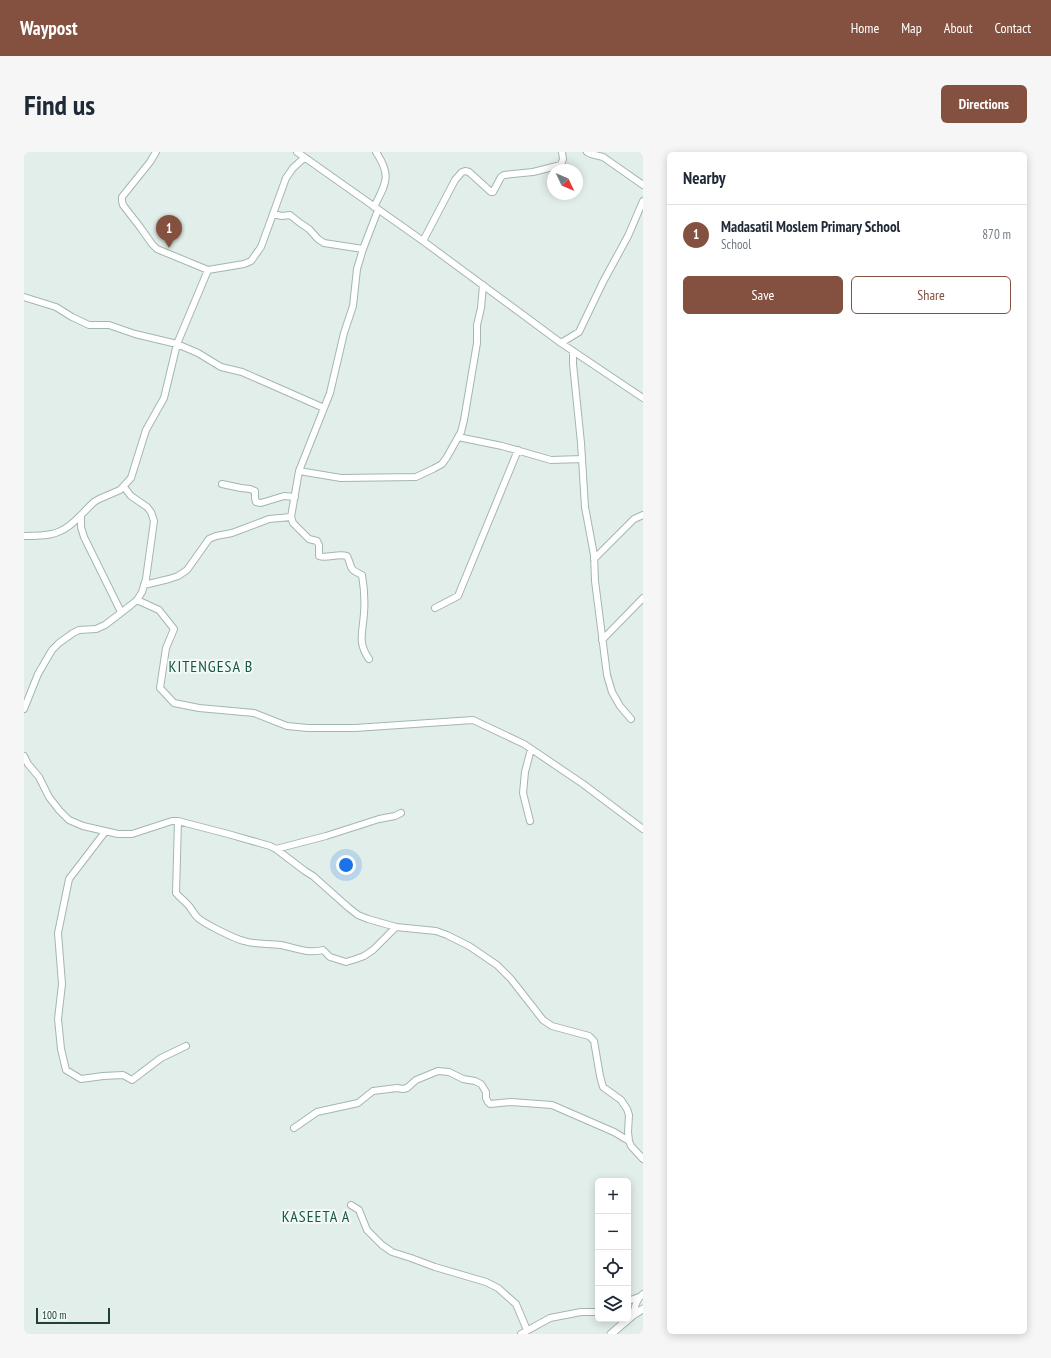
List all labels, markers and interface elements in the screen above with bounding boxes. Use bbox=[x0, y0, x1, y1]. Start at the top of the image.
text: Waypost bbox=[20, 16, 77, 40]
text: Home bbox=[851, 19, 879, 37]
text: Map bbox=[901, 19, 922, 37]
text: About bbox=[944, 19, 973, 37]
text: Contact bbox=[995, 19, 1031, 37]
button: Directions bbox=[941, 85, 1027, 123]
text: Find us bbox=[24, 86, 95, 123]
north arrow bbox=[547, 164, 583, 200]
text: Nearby bbox=[683, 167, 726, 189]
pin: 1 bbox=[156, 215, 182, 248]
text: Madasatil Moslem Primary School bbox=[721, 217, 900, 236]
text: 1 bbox=[693, 226, 699, 243]
text: 870 m bbox=[982, 226, 1011, 243]
text: School bbox=[721, 236, 751, 253]
button: Save bbox=[683, 276, 843, 314]
button: Share bbox=[851, 276, 1011, 314]
district label: KITENGESA B bbox=[169, 656, 253, 676]
your location bbox=[336, 855, 356, 875]
map controls bbox=[595, 1178, 631, 1322]
button: + bbox=[595, 1178, 631, 1214]
district label: KASEETA A bbox=[282, 1206, 350, 1226]
button: − bbox=[595, 1214, 631, 1250]
button: locate bbox=[595, 1250, 631, 1286]
button: layers bbox=[595, 1286, 631, 1322]
scale bar bbox=[36, 1306, 110, 1325]
text: 100 m bbox=[42, 1308, 66, 1322]

